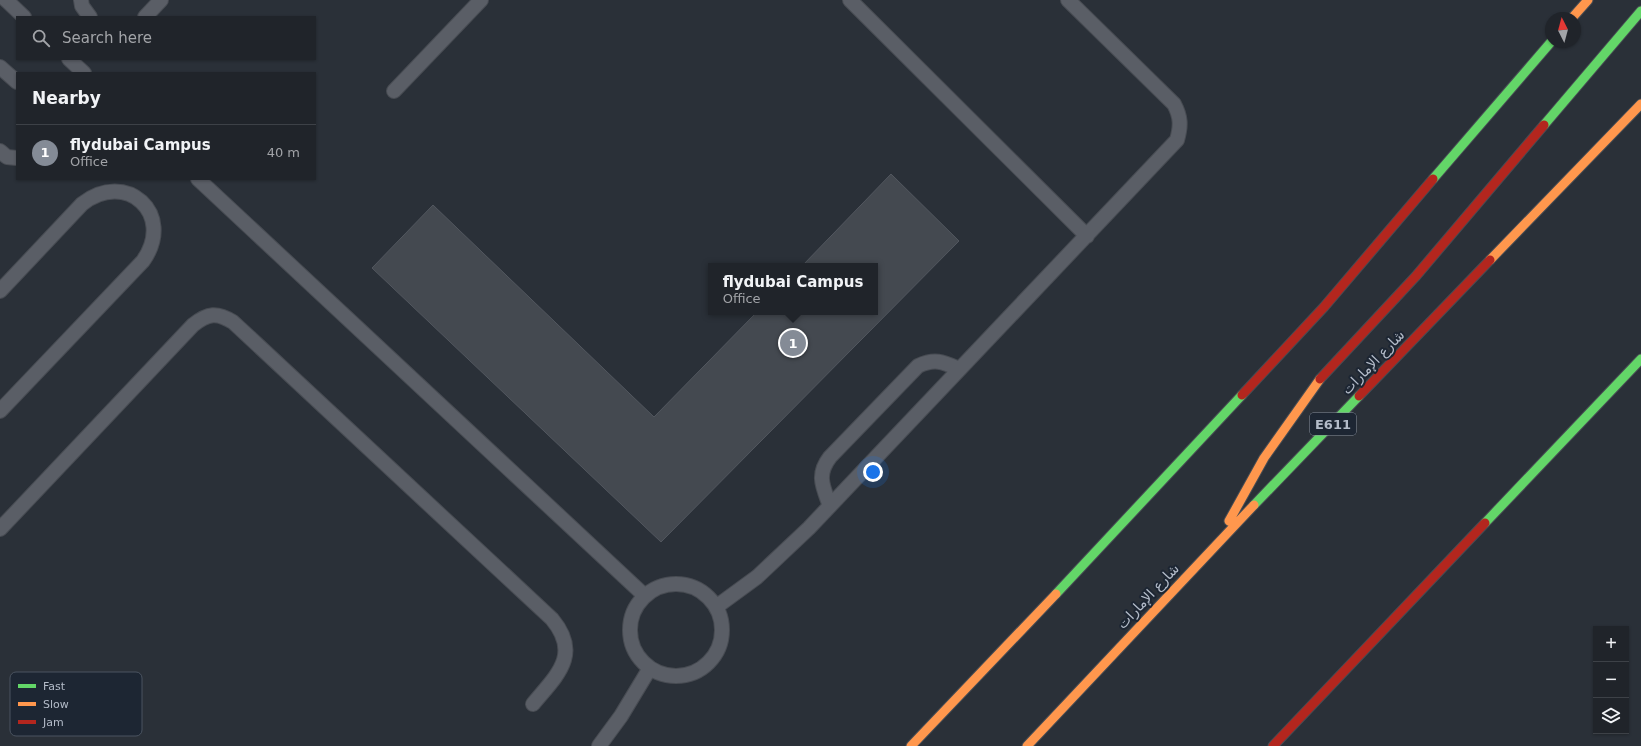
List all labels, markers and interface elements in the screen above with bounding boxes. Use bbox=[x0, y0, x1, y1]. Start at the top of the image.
north arrow bbox=[1545, 12, 1581, 48]
search box bbox=[16, 16, 316, 60]
icon: search bbox=[30, 27, 52, 49]
text: Search here bbox=[62, 29, 152, 47]
text: Nearby bbox=[32, 88, 101, 108]
text: flydubai Campus bbox=[70, 136, 211, 154]
text: 1 bbox=[40, 145, 50, 160]
text: 40 m bbox=[267, 145, 300, 160]
text: Office bbox=[70, 154, 108, 169]
popup bbox=[708, 263, 878, 315]
text: flydubai Campus bbox=[723, 273, 863, 291]
text: Office bbox=[723, 291, 761, 306]
street label: شارع الإمارات bbox=[1338, 327, 1408, 398]
pin: 1 bbox=[780, 328, 806, 358]
road number: E611 bbox=[1310, 413, 1356, 435]
your location bbox=[863, 462, 883, 482]
street label: شارع الإمارات bbox=[1114, 560, 1183, 633]
map controls bbox=[1593, 626, 1629, 734]
button: + bbox=[1593, 626, 1629, 662]
button: − bbox=[1593, 662, 1629, 698]
legend bbox=[10, 672, 142, 736]
text: Fast bbox=[43, 680, 66, 693]
text: Slow bbox=[43, 698, 69, 711]
button: layers bbox=[1593, 698, 1629, 734]
text: Jam bbox=[42, 716, 64, 729]

